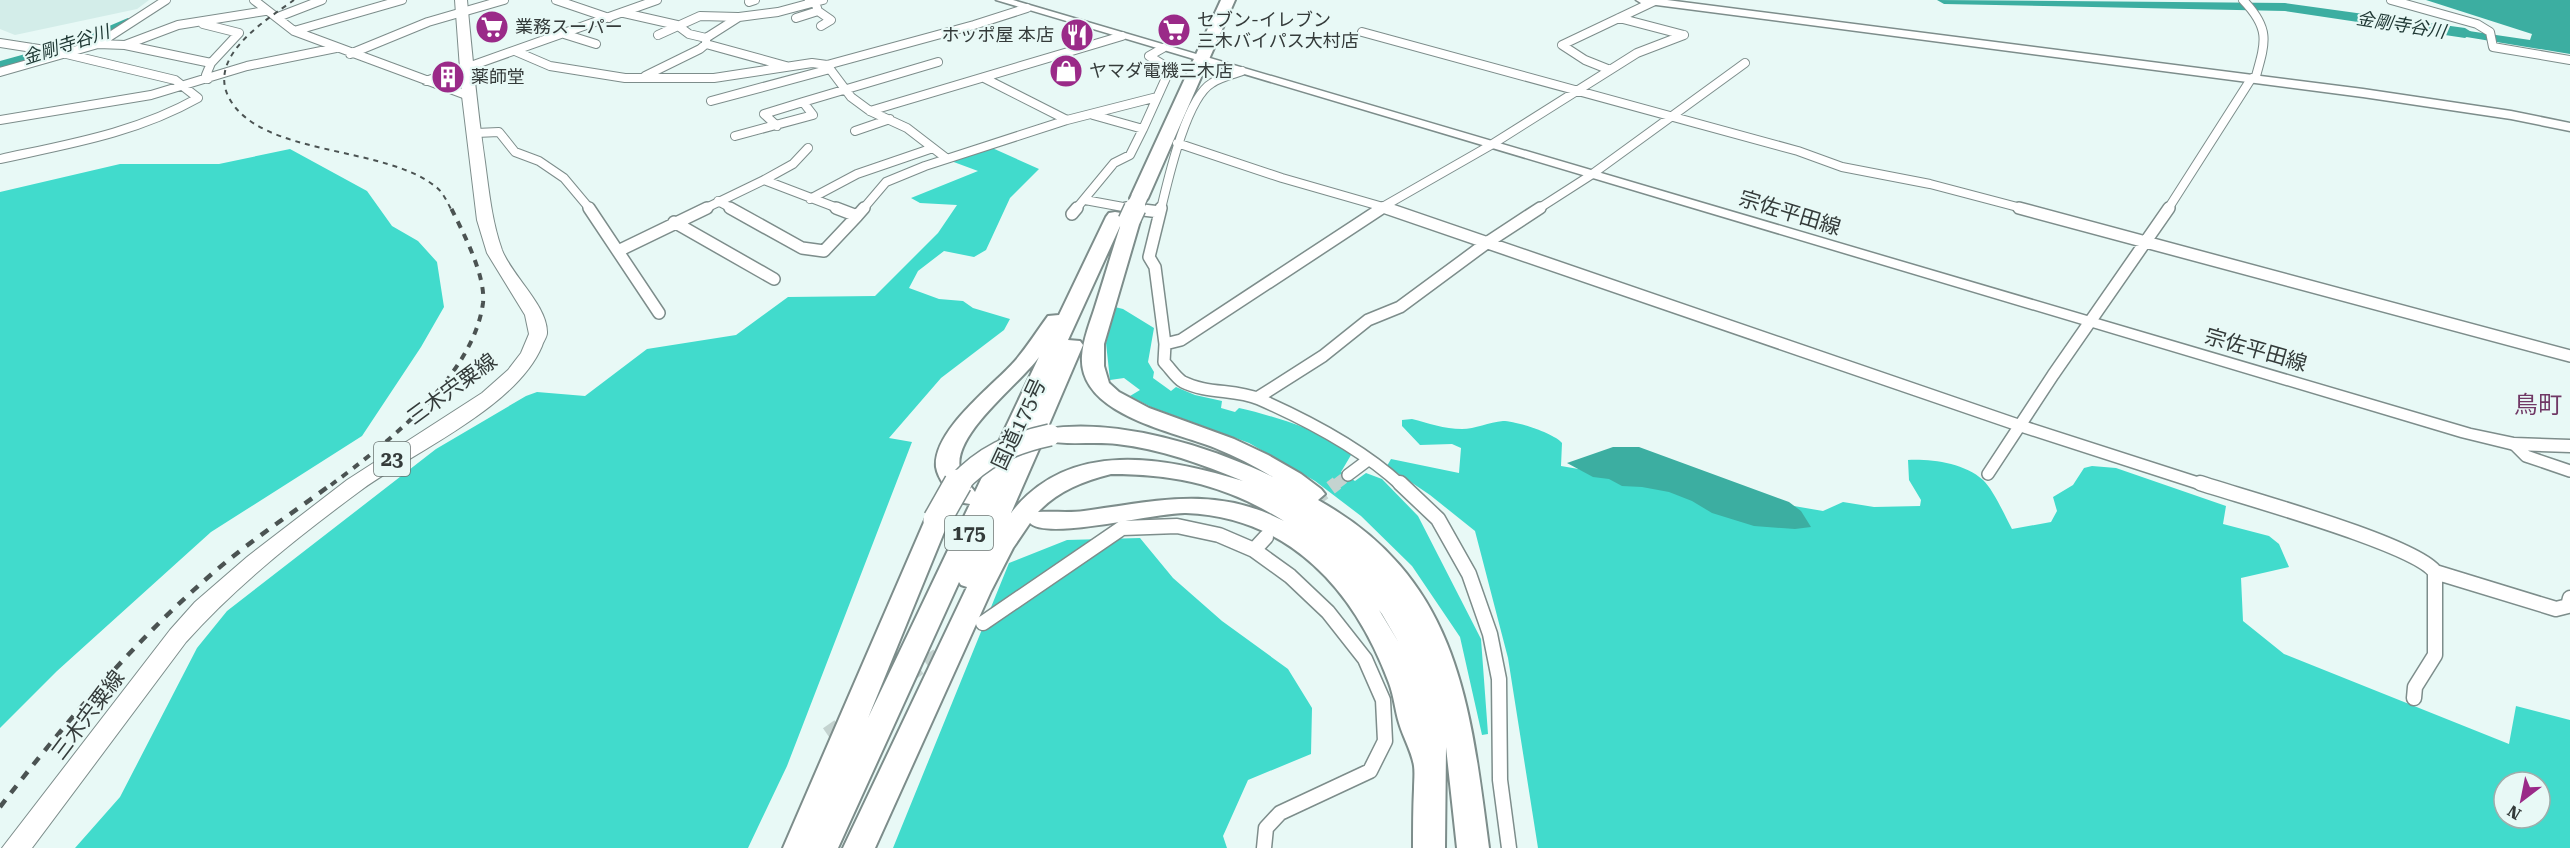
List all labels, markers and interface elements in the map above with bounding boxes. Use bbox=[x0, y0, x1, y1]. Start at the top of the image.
water label: 金剛寺谷川 bbox=[2355, 7, 2449, 42]
supermarket icon: 業務スーパー bbox=[474, 9, 510, 45]
place label: セブン-イレブン 三木バイパス大村店 bbox=[1197, 9, 1359, 51]
supermarket icon: セブン-イレブン 三木バイパス大村店 bbox=[1156, 12, 1192, 48]
place label: 業務スーパー bbox=[515, 16, 623, 37]
restaurant icon: ホッポ屋 本店 bbox=[1059, 17, 1095, 53]
water label: 金剛寺谷川 bbox=[20, 20, 114, 68]
place label: ホッポ屋 本店 bbox=[941, 24, 1054, 45]
shop icon: ヤマダ電機三木店 bbox=[1048, 53, 1084, 89]
building icon: 薬師堂 bbox=[430, 59, 466, 95]
place label: ヤマダ電機三木店 bbox=[1089, 60, 1233, 81]
place label: 薬師堂 bbox=[471, 66, 525, 87]
street label: 宗佐平田線 bbox=[1736, 186, 1844, 240]
street label: 宗佐平田線 bbox=[2202, 324, 2310, 376]
street label: 三木宍粟線 bbox=[402, 348, 502, 430]
street label: 国道175号 bbox=[987, 374, 1051, 474]
district label: 鳥町 bbox=[2514, 391, 2562, 419]
road number: 23 bbox=[374, 442, 410, 476]
road number: 175 bbox=[945, 516, 993, 550]
street label: 三木宍粟線 bbox=[47, 666, 129, 764]
north arrow bbox=[2492, 770, 2552, 830]
text: N bbox=[2504, 801, 2525, 824]

